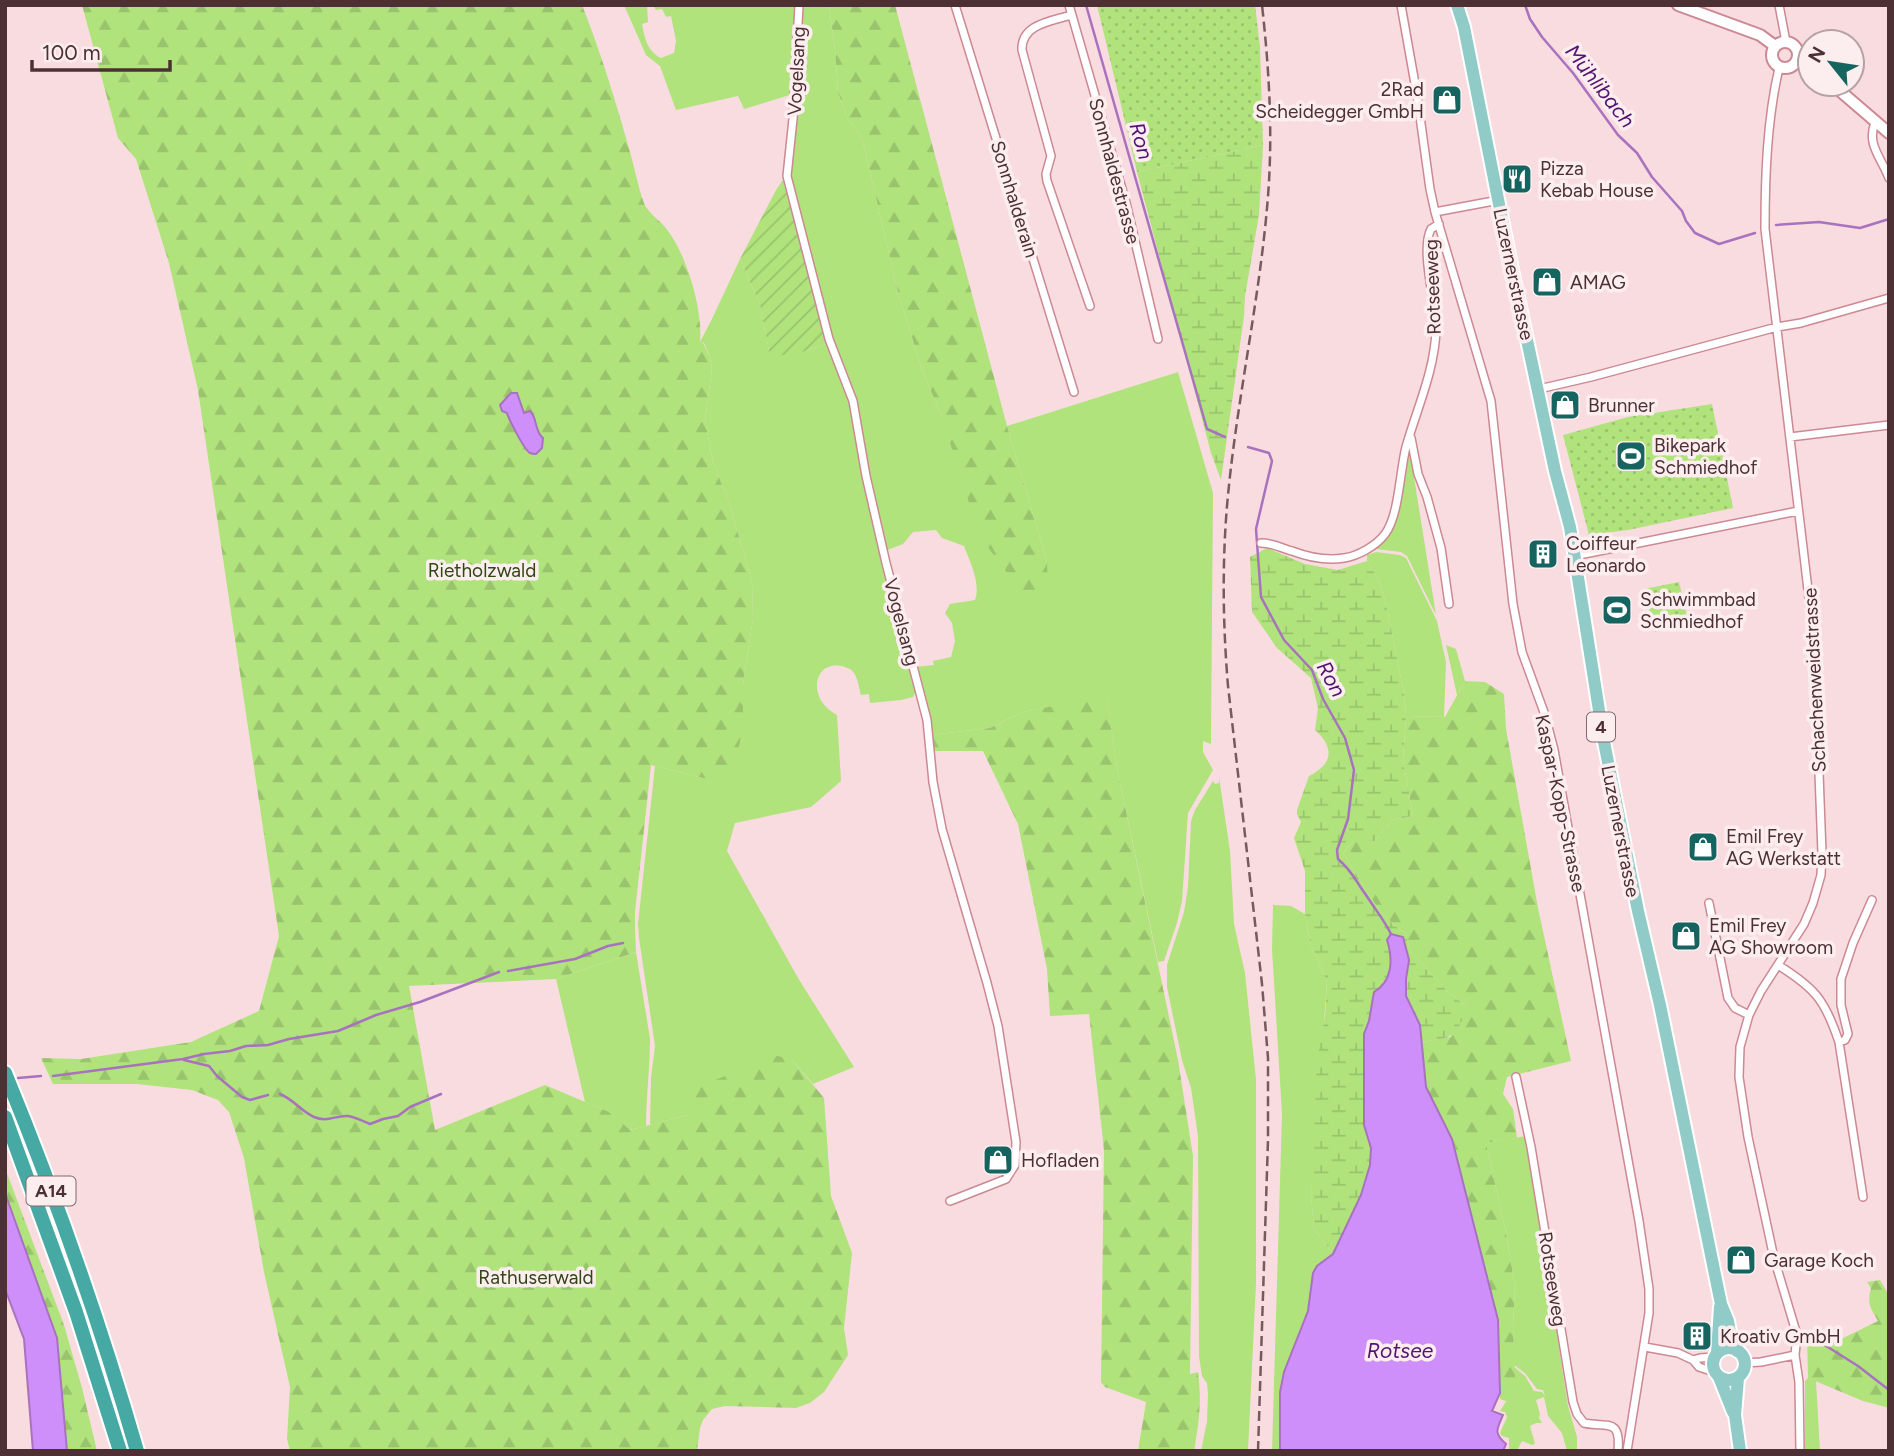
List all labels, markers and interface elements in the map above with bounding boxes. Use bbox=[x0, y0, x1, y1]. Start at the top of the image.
street label: Vogelsang bbox=[783, 26, 810, 116]
scale bar bbox=[32, 28, 170, 72]
north arrow bbox=[1796, 28, 1866, 98]
water label: Mühlibach bbox=[1560, 39, 1641, 132]
text: 100 m bbox=[42, 40, 101, 65]
text: N bbox=[1803, 43, 1830, 67]
place label: 2Rad Scheidegger GmbH bbox=[1255, 78, 1424, 123]
shop icon: 2Rad Scheidegger GmbH bbox=[1430, 83, 1464, 117]
street label: Sonnhaldestrasse bbox=[1084, 96, 1145, 247]
water label: Ron bbox=[1124, 120, 1159, 162]
street label: Sonnhalderain bbox=[986, 138, 1043, 260]
place label: Pizza Kebab House bbox=[1540, 157, 1654, 202]
restaurant icon: Pizza Kebab House bbox=[1500, 162, 1534, 196]
street label: Luzernerstrasse bbox=[1488, 206, 1539, 342]
street label: Rotseeweg bbox=[1419, 239, 1446, 335]
shop icon: AMAG bbox=[1530, 265, 1564, 299]
place label: AMAG bbox=[1570, 271, 1626, 294]
shop icon: Brunner bbox=[1548, 388, 1582, 422]
place label: Brunner bbox=[1588, 394, 1655, 417]
place label: Bikepark Schmiedhof bbox=[1654, 434, 1757, 479]
sports icon: Bikepark Schmiedhof bbox=[1614, 439, 1648, 473]
place label: Coiffeur Leonardo bbox=[1566, 532, 1646, 577]
building icon: Coiffeur Leonardo bbox=[1526, 537, 1560, 571]
park label: Rietholzwald bbox=[428, 559, 536, 582]
street label: Vogelsang bbox=[879, 576, 924, 668]
street label: Schachenweidstrasse bbox=[1798, 587, 1831, 773]
place label: Schwimmbad Schmiedhof bbox=[1640, 588, 1756, 633]
sports icon: Schwimmbad Schmiedhof bbox=[1600, 593, 1634, 627]
water label: Ron bbox=[1312, 656, 1351, 701]
street label: Kaspar-Kopp-Strasse bbox=[1530, 712, 1591, 894]
road number: 4 bbox=[1587, 712, 1615, 742]
street label: Luzernerstrasse bbox=[1596, 763, 1645, 899]
place label: Emil Frey AG Werkstatt bbox=[1726, 825, 1841, 870]
shop icon: Emil Frey AG Werkstatt bbox=[1686, 830, 1720, 864]
place label: Emil Frey AG Showroom bbox=[1709, 914, 1833, 959]
shop icon: Emil Frey AG Showroom bbox=[1669, 919, 1703, 953]
shop icon: Hofladen bbox=[981, 1143, 1015, 1177]
place label: Hofladen bbox=[1021, 1149, 1099, 1172]
road number: A14 bbox=[26, 1176, 76, 1206]
street label: Rotseeweg bbox=[1534, 1230, 1571, 1328]
shop icon: Garage Koch bbox=[1724, 1243, 1758, 1277]
place label: Garage Koch bbox=[1764, 1249, 1874, 1272]
park label: Rathuserwald bbox=[478, 1266, 594, 1289]
building icon: Kroativ GmbH bbox=[1680, 1319, 1714, 1353]
place label: Kroativ GmbH bbox=[1720, 1325, 1841, 1348]
water label: Rotsee bbox=[1367, 1338, 1434, 1363]

